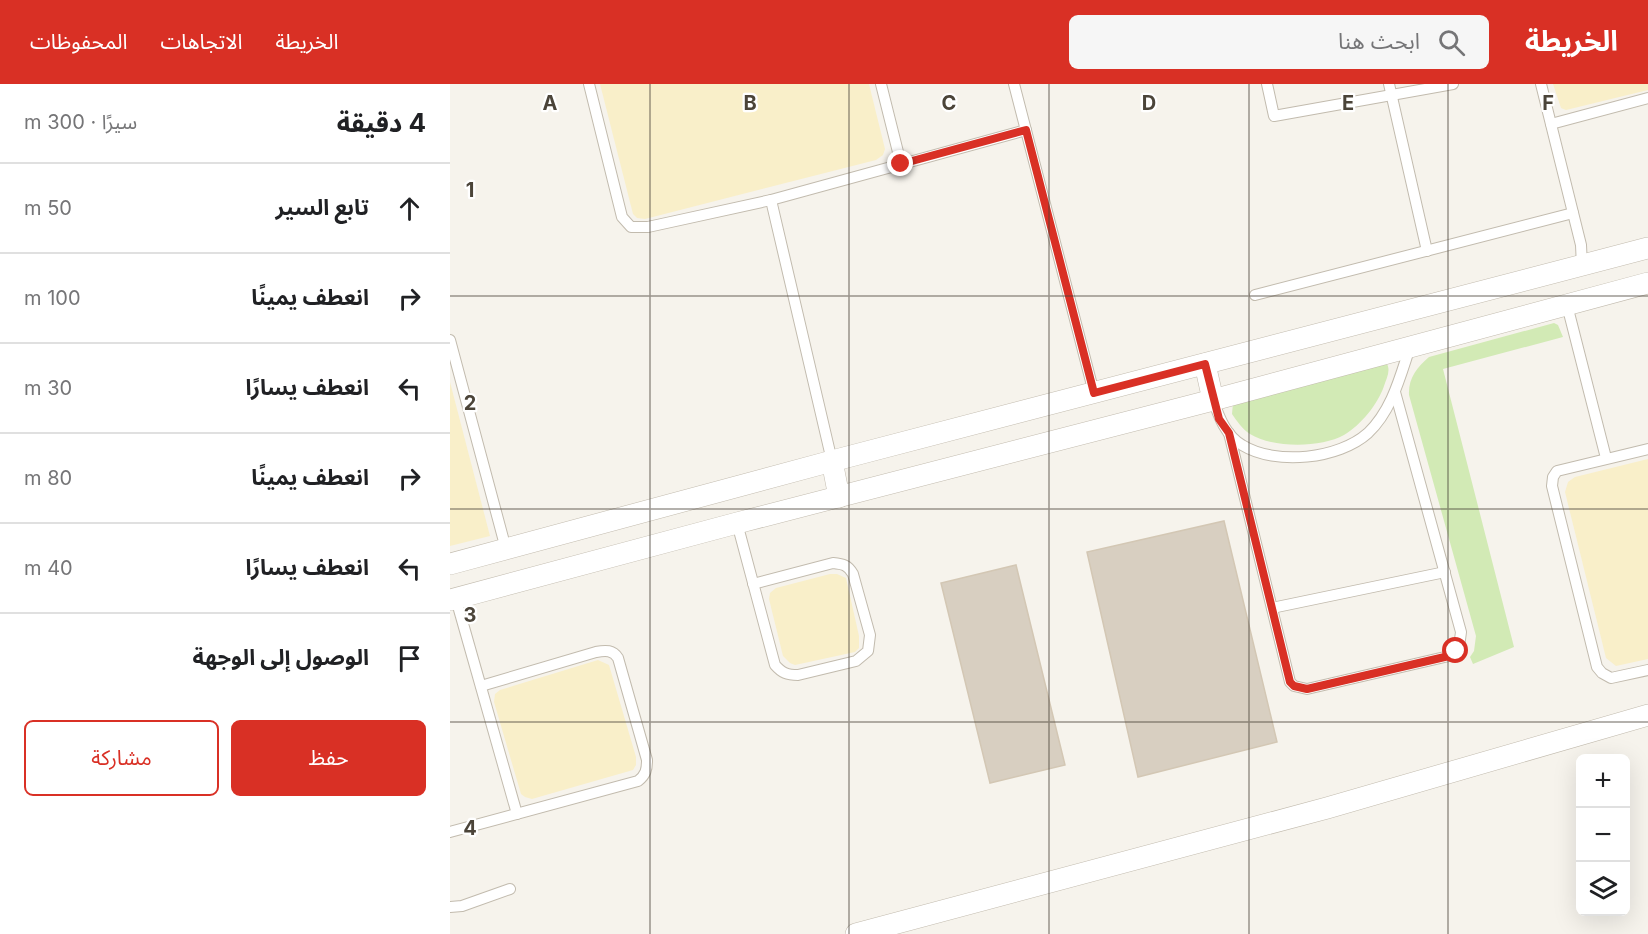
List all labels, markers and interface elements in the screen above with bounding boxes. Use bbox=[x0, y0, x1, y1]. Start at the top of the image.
search box bbox=[1069, 15, 1489, 69]
text: الخريطة bbox=[1525, 24, 1618, 58]
icon: search bbox=[1435, 26, 1468, 59]
text: ابحث هنا bbox=[1338, 28, 1420, 54]
text: المحفوظات bbox=[30, 29, 127, 54]
text: الاتجاهات bbox=[160, 29, 242, 54]
text: الخريطة bbox=[275, 29, 338, 54]
text: A bbox=[543, 91, 558, 115]
text: B bbox=[743, 91, 757, 115]
text: C bbox=[942, 91, 956, 115]
text: D bbox=[1142, 91, 1156, 115]
text: E bbox=[1342, 91, 1354, 115]
text: F bbox=[1542, 91, 1554, 115]
text: 4 دقيقة bbox=[337, 107, 426, 138]
text: سيرًا · 300 m bbox=[24, 110, 137, 134]
route end bbox=[887, 150, 913, 176]
text: 1 bbox=[466, 178, 474, 202]
icon: ahead bbox=[393, 192, 426, 225]
text: تابع السير bbox=[276, 194, 369, 220]
text: 50 m bbox=[24, 196, 72, 220]
icon: right bbox=[393, 282, 426, 315]
text: انعطف يمينًا bbox=[251, 284, 369, 310]
text: 100 m bbox=[24, 286, 81, 310]
icon: left bbox=[393, 372, 426, 405]
text: انعطف يسارًا bbox=[246, 374, 369, 400]
text: 30 m bbox=[24, 376, 72, 400]
text: 2 bbox=[464, 391, 476, 415]
icon: right bbox=[393, 462, 426, 495]
text: انعطف يمينًا bbox=[251, 464, 369, 490]
text: 80 m bbox=[24, 466, 72, 490]
icon: left bbox=[393, 552, 426, 585]
text: انعطف يسارًا bbox=[246, 554, 369, 580]
text: 40 m bbox=[24, 556, 73, 580]
text: 3 bbox=[464, 603, 476, 627]
route start bbox=[1442, 637, 1468, 663]
icon: arrive bbox=[393, 642, 426, 675]
text: الوصول إلى الوجهة bbox=[192, 644, 369, 670]
button: مشاركة bbox=[24, 720, 219, 796]
button: حفظ bbox=[231, 720, 426, 796]
map controls bbox=[1576, 754, 1630, 916]
button: + bbox=[1576, 754, 1630, 808]
button: − bbox=[1576, 808, 1630, 862]
text: 4 bbox=[463, 816, 477, 840]
button: layers bbox=[1576, 862, 1630, 916]

